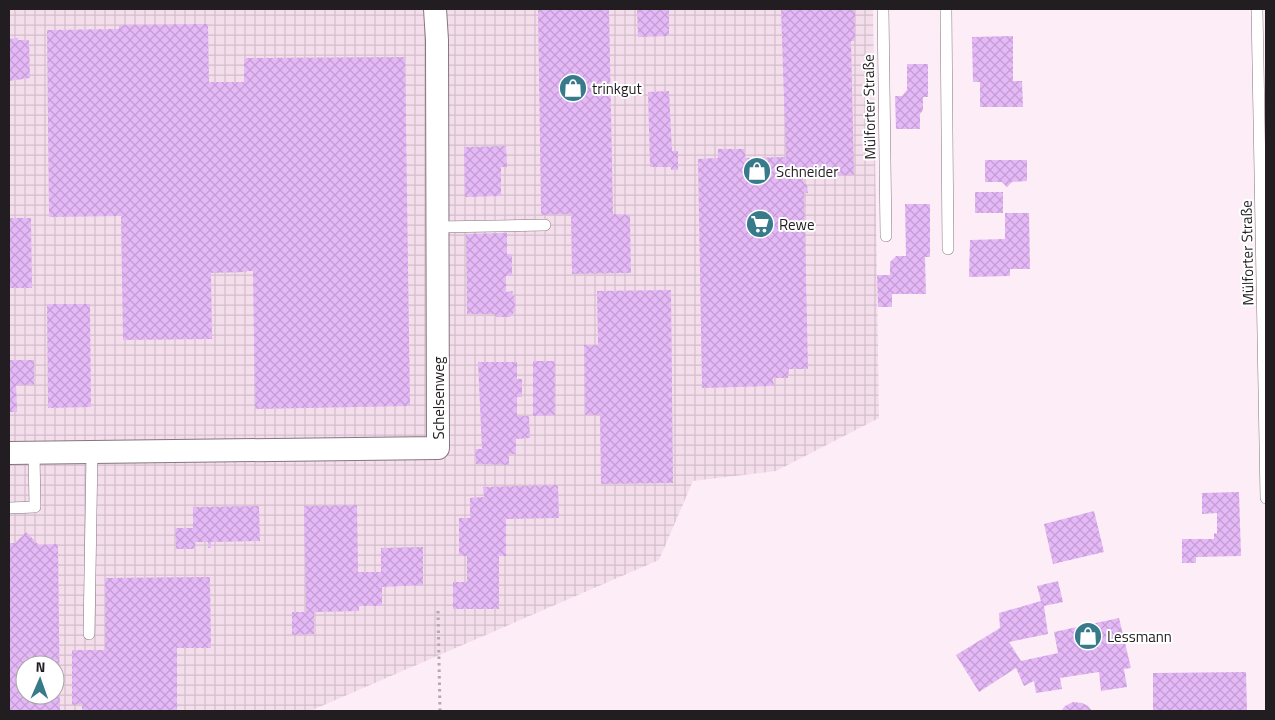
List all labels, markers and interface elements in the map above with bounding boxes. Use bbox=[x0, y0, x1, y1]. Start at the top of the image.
street label: Mülforter Straße bbox=[857, 54, 881, 160]
shop icon: trinkgut bbox=[558, 73, 588, 103]
place label: trinkgut bbox=[592, 77, 643, 100]
shop icon: Schneider bbox=[742, 156, 772, 186]
place label: Schneider bbox=[776, 160, 838, 183]
street label: Mülforter Straße bbox=[1235, 200, 1259, 306]
supermarket icon: Rewe bbox=[745, 209, 775, 239]
place label: Rewe bbox=[779, 213, 815, 236]
street label: Schelsenweg bbox=[427, 356, 450, 439]
shop icon: Lessmann bbox=[1073, 621, 1103, 651]
place label: Lessmann bbox=[1107, 625, 1172, 648]
north arrow bbox=[15, 655, 65, 705]
text: N bbox=[35, 656, 46, 677]

